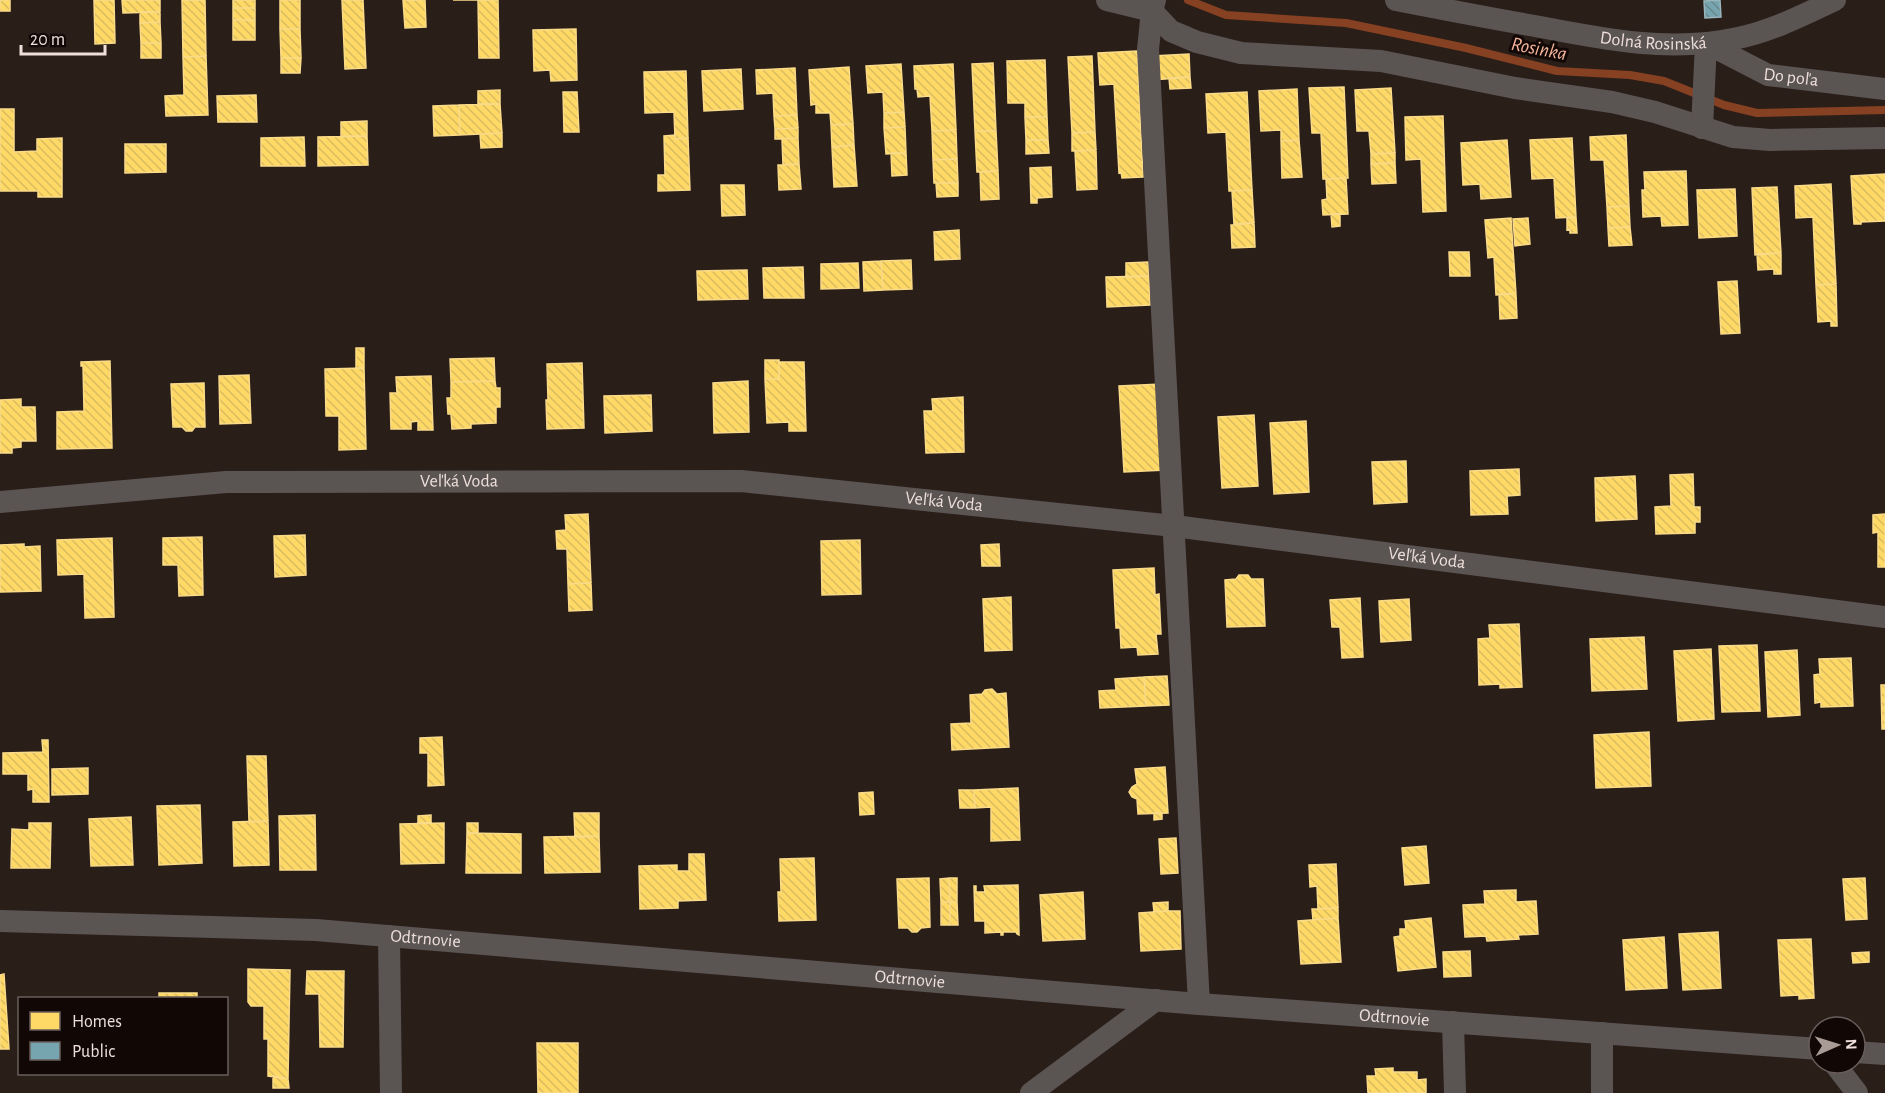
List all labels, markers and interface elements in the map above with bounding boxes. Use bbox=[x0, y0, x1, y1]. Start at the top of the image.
scale bar bbox=[21, 18, 105, 56]
street label: Dolná Rosinská bbox=[1599, 29, 1707, 54]
text: 20 m bbox=[30, 31, 65, 49]
water label: Rosinka bbox=[1510, 34, 1568, 64]
street label: Do poľa bbox=[1763, 66, 1819, 90]
street label: Veľká Voda bbox=[420, 472, 498, 491]
street label: Veľká Voda bbox=[904, 489, 984, 515]
street label: Veľká Voda bbox=[1387, 544, 1467, 572]
street label: Odtrnovie bbox=[390, 927, 461, 951]
street label: Odtrnovie bbox=[874, 968, 946, 992]
legend bbox=[18, 997, 228, 1075]
street label: Odtrnovie bbox=[1358, 1007, 1430, 1030]
text: Homes bbox=[72, 1013, 122, 1031]
north arrow bbox=[1807, 1015, 1867, 1075]
text: N bbox=[1843, 1038, 1859, 1050]
text: Public bbox=[72, 1043, 115, 1061]

